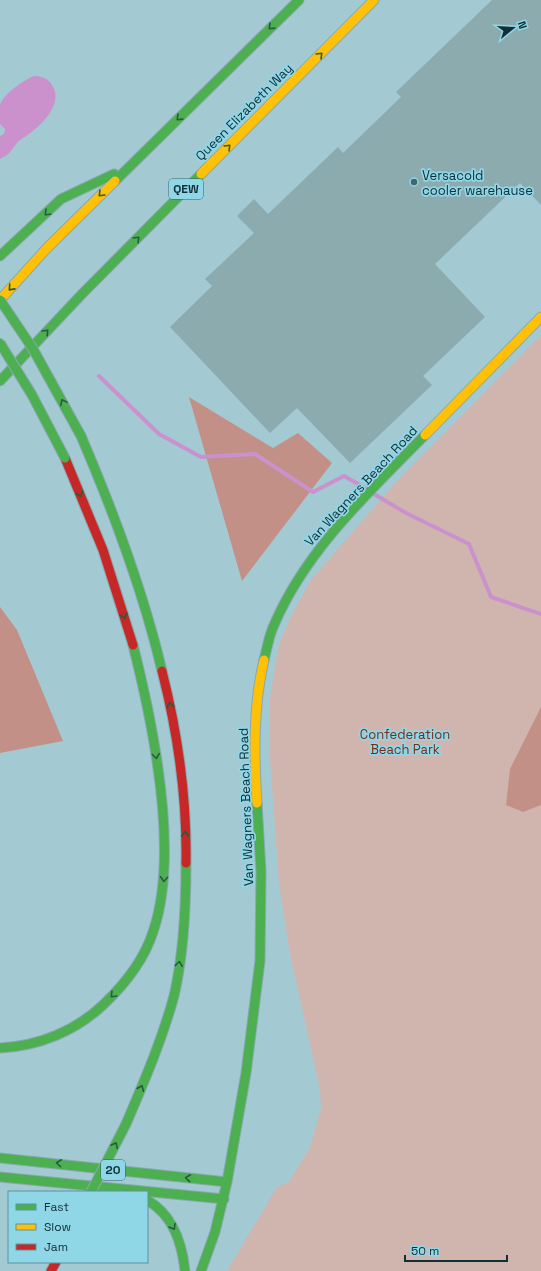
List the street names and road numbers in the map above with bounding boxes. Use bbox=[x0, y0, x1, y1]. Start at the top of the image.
street label: Queen Elizabeth Way bbox=[192, 60, 296, 164]
road number: QEW bbox=[169, 179, 203, 199]
street label: Van Wagners Beach Road bbox=[301, 422, 421, 550]
street label: Van Wagners Beach Road bbox=[235, 728, 257, 886]
road number: 20 bbox=[101, 1160, 125, 1180]

